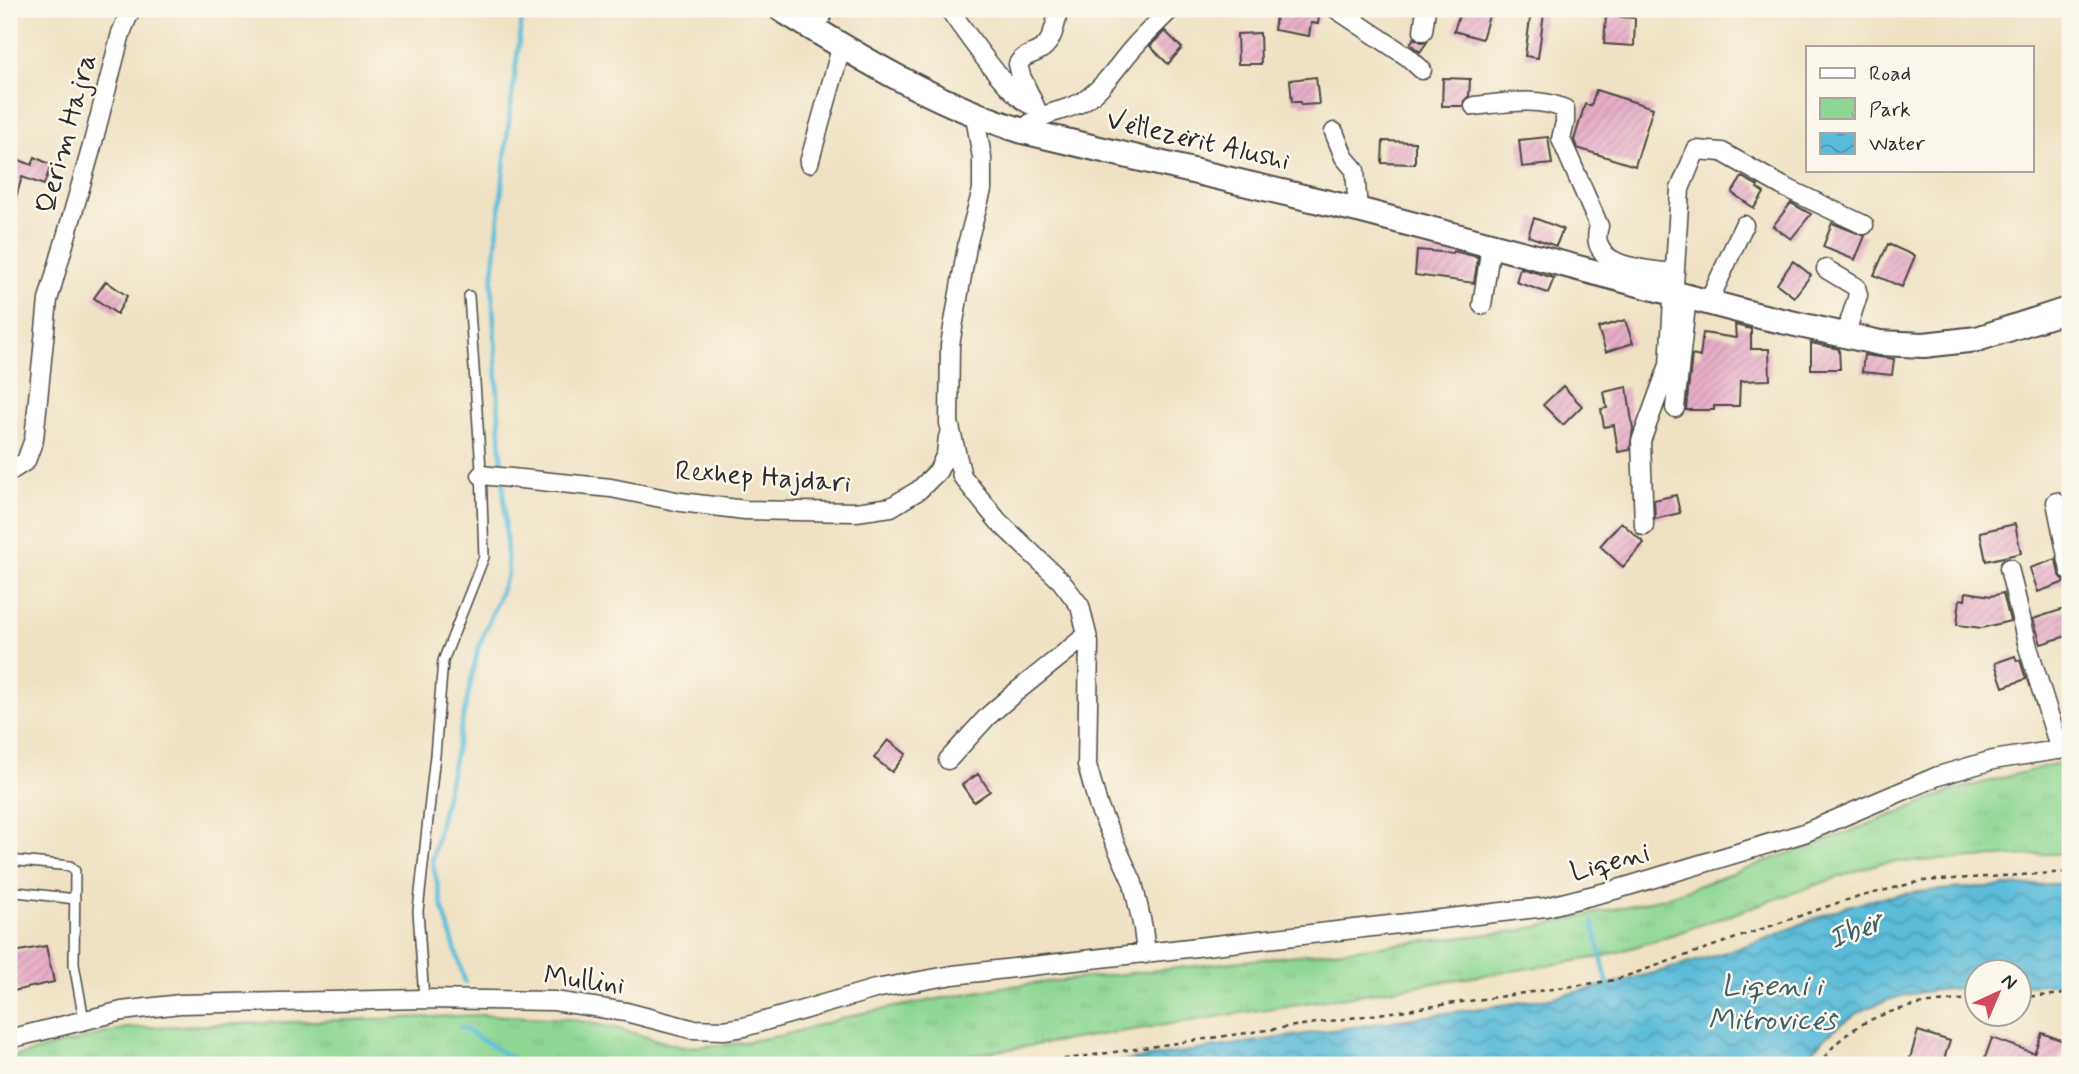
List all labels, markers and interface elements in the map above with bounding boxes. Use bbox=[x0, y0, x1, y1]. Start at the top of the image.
legend bbox=[1806, 46, 2034, 172]
street label: Qerim Hajra bbox=[28, 50, 106, 218]
text: Road bbox=[1869, 60, 1911, 88]
text: Park bbox=[1869, 96, 1911, 124]
street label: Vëllezërit Alushi bbox=[1103, 102, 1293, 180]
text: Water bbox=[1869, 130, 1925, 158]
street label: Rexhep Hajdari bbox=[674, 453, 852, 503]
street label: Liqeni bbox=[1566, 835, 1654, 891]
water label: Ibër bbox=[1823, 901, 1892, 960]
street label: Mullini bbox=[542, 958, 626, 1004]
north arrow bbox=[1964, 958, 2034, 1028]
water label: Liqeni i Mitrovicës bbox=[1708, 967, 1839, 1040]
text: N bbox=[1996, 968, 2022, 995]

